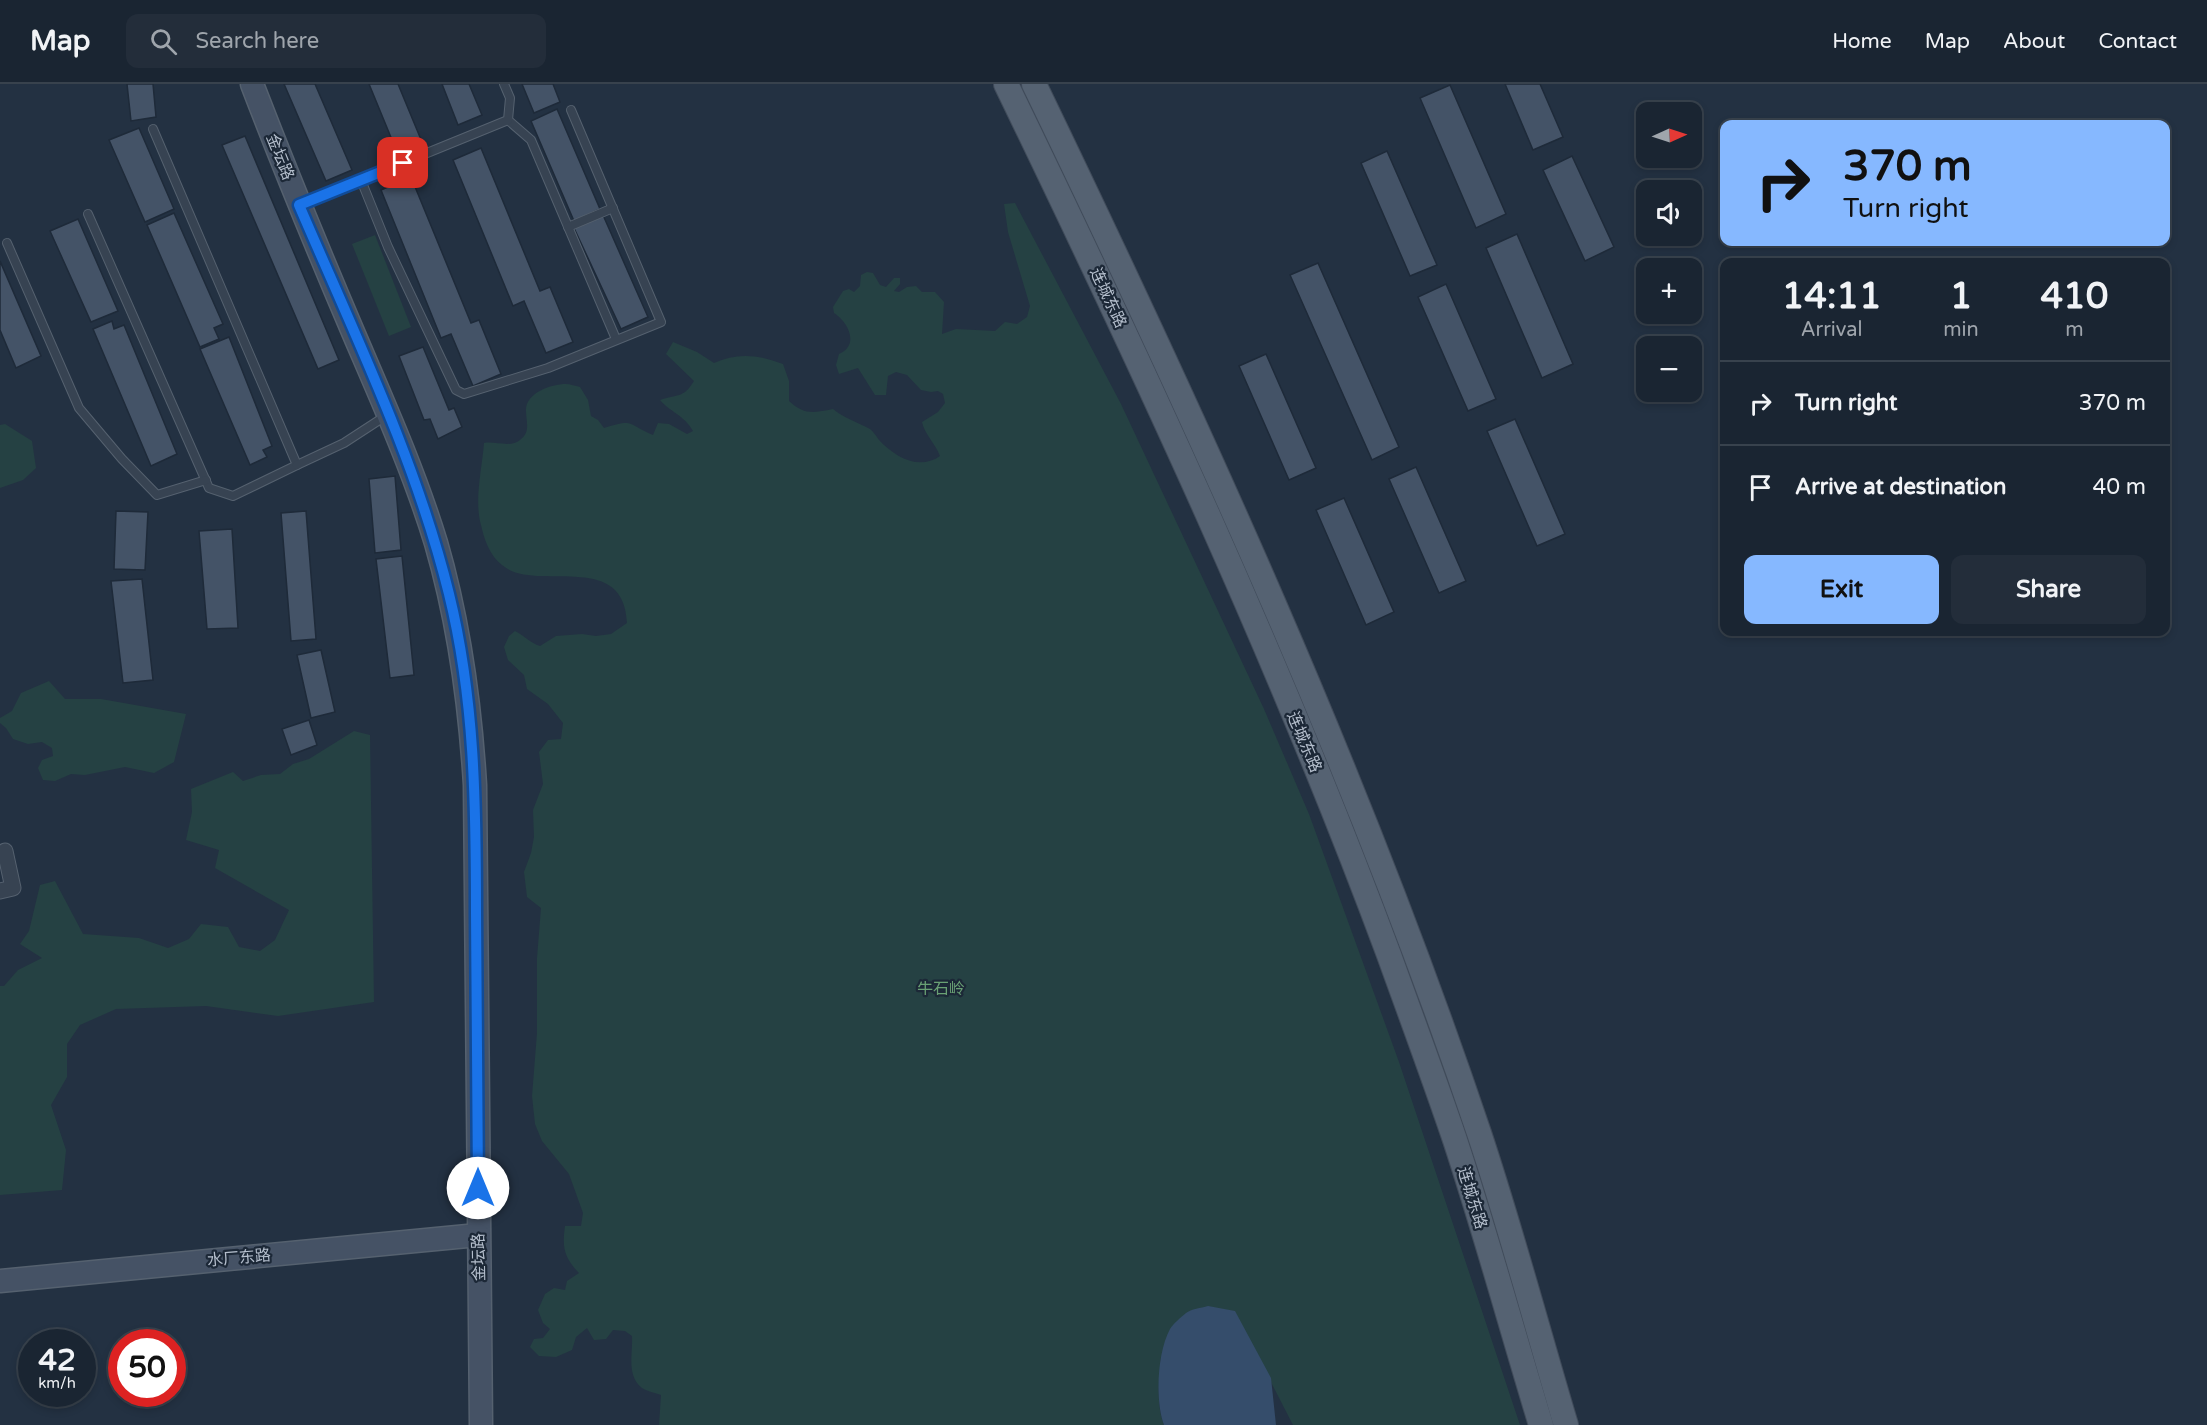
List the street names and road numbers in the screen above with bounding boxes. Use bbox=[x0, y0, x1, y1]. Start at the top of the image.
street label: 金坛路 bbox=[262, 131, 298, 183]
street label: 连城东路 bbox=[1085, 265, 1131, 331]
street label: 连城东路 bbox=[1282, 709, 1326, 775]
street label: 连城东路 bbox=[1453, 1164, 1491, 1232]
street label: 金坛路 bbox=[469, 1233, 489, 1281]
street label: 水厂东路 bbox=[206, 1245, 272, 1271]

